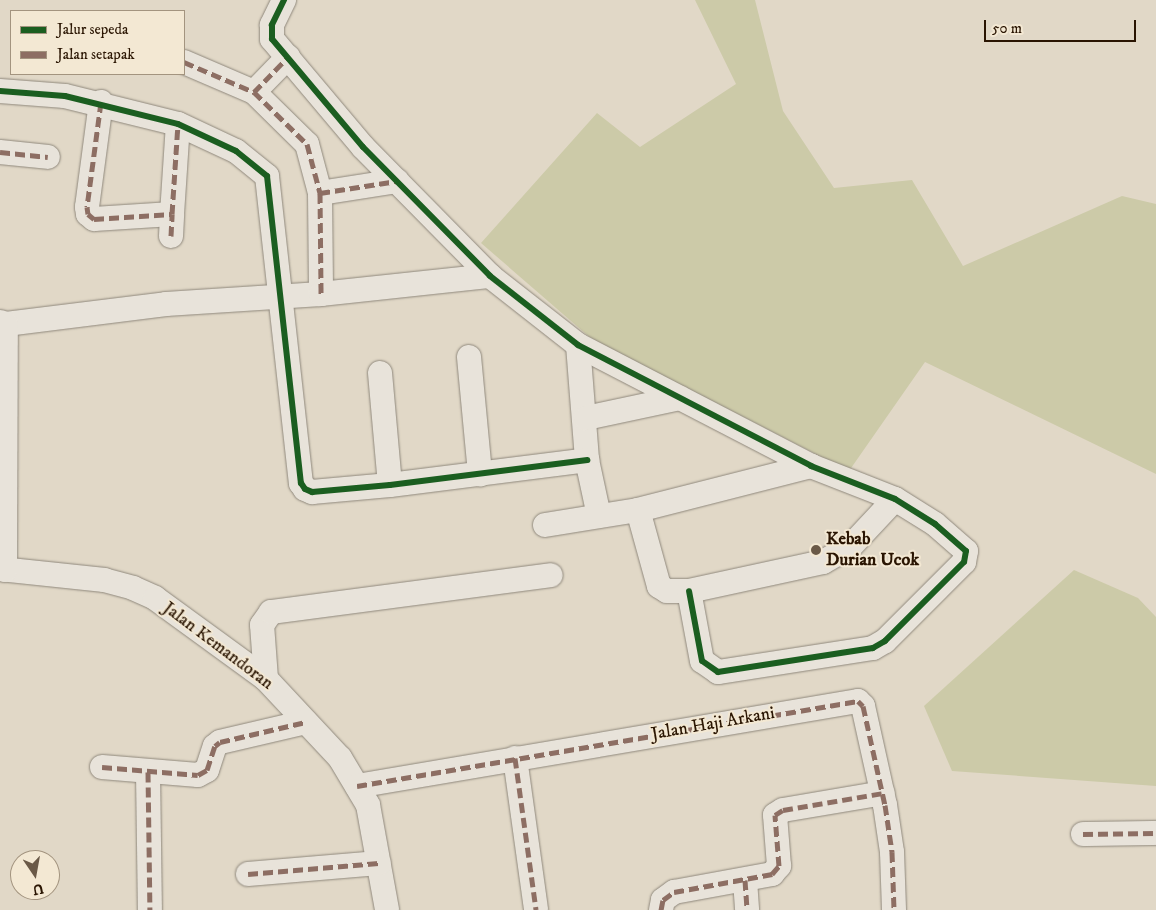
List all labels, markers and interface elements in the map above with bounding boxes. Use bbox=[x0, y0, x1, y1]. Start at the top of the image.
legend bbox=[10, 10, 185, 75]
scale bar bbox=[986, 10, 1138, 42]
text: 50 m bbox=[992, 19, 1022, 38]
text: Jalur sepeda bbox=[57, 20, 128, 39]
text: Jalan setapak bbox=[57, 45, 135, 64]
place label: Kebab Durian Ucok bbox=[826, 529, 919, 572]
marker: Kebab Durian Ucok bbox=[810, 544, 822, 556]
street label: Jalan Kemandoran bbox=[159, 597, 277, 695]
street label: Jalan Haji Arkani bbox=[650, 703, 776, 745]
north arrow bbox=[10, 850, 60, 900]
text: U bbox=[31, 879, 45, 899]

